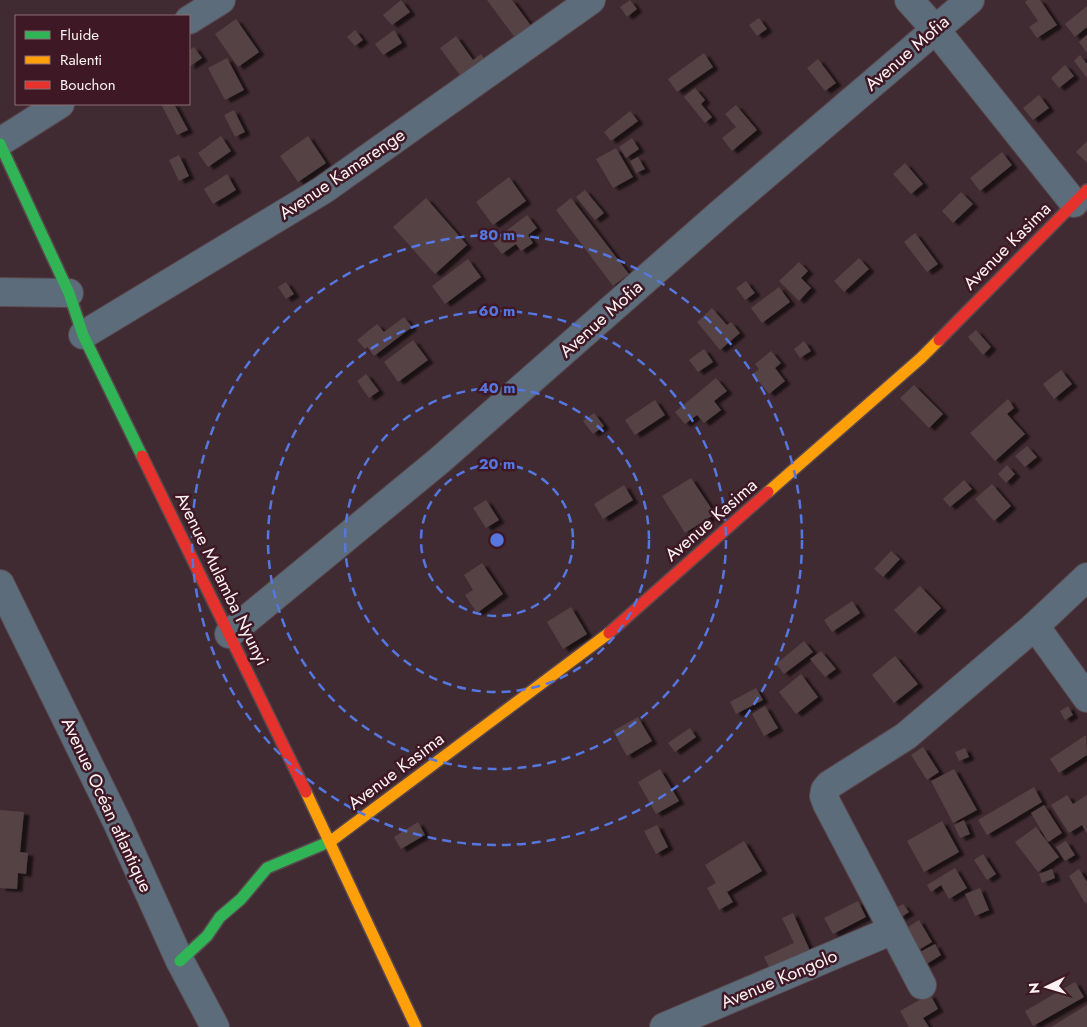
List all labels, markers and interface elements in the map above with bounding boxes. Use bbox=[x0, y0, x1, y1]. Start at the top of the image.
street label: Avenue Mofia bbox=[859, 9, 955, 97]
legend bbox=[15, 15, 190, 105]
text: Fluide bbox=[60, 24, 99, 46]
text: Ralenti bbox=[60, 49, 102, 71]
text: Bouchon bbox=[60, 74, 116, 96]
street label: Avenue Kamarenge bbox=[274, 122, 410, 226]
street label: Avenue Kasima bbox=[957, 196, 1057, 296]
text: 80 m bbox=[479, 224, 515, 246]
street label: Avenue Mofia bbox=[554, 274, 648, 364]
text: 60 m bbox=[479, 300, 515, 322]
text: 40 m bbox=[478, 377, 516, 399]
text: 20 m bbox=[479, 453, 515, 475]
street label: Avenue Kasima bbox=[659, 472, 763, 568]
street label: Avenue Mulamba Nyunyi bbox=[169, 488, 275, 670]
centre of rings bbox=[488, 531, 506, 549]
street label: Avenue Océan atlantique bbox=[55, 713, 159, 897]
street label: Avenue Kasima bbox=[342, 726, 450, 816]
street label: Avenue Kongolo bbox=[717, 943, 842, 1015]
north arrow bbox=[1022, 962, 1072, 1012]
text: N bbox=[1024, 982, 1044, 995]

